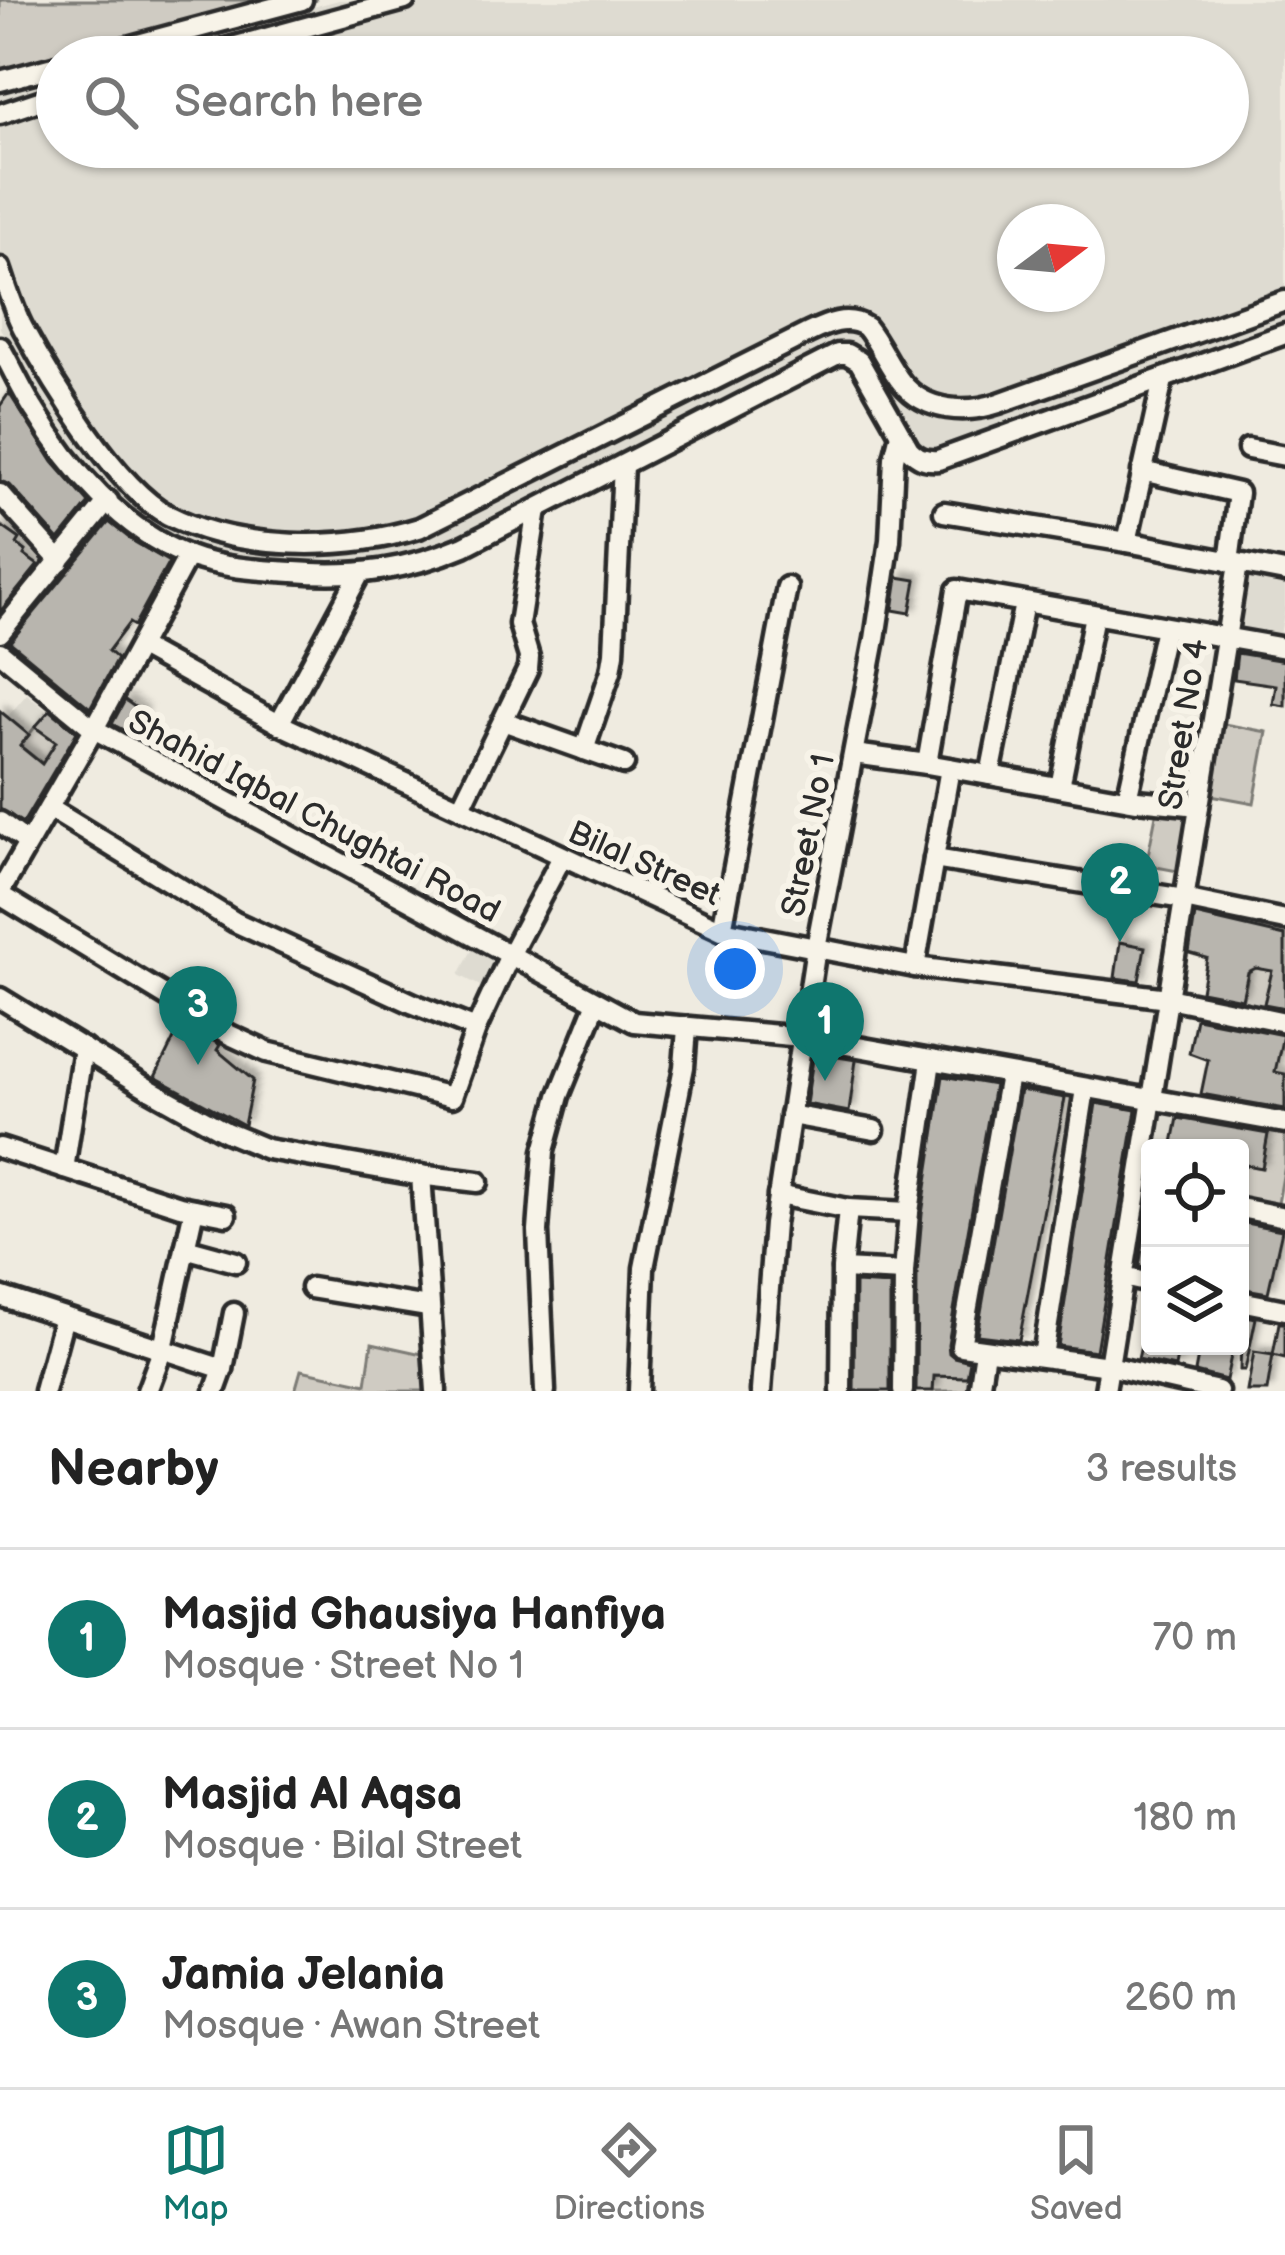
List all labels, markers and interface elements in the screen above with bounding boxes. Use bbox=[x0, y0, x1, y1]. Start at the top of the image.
search box bbox=[36, 36, 1249, 168]
icon: search bbox=[78, 69, 144, 135]
text: Search here bbox=[174, 75, 423, 130]
north arrow bbox=[997, 204, 1105, 312]
street label: Street No 4 bbox=[1151, 636, 1217, 812]
street label: Shahid Iqbal Chughtai Road bbox=[121, 702, 507, 932]
street label: Street No 1 bbox=[774, 751, 844, 920]
street label: Bilal Street bbox=[562, 813, 726, 915]
pin: 2 bbox=[1081, 843, 1159, 942]
your location bbox=[705, 939, 765, 999]
pin: 3 bbox=[159, 966, 237, 1065]
pin: 1 bbox=[786, 982, 864, 1081]
map controls bbox=[1141, 1139, 1249, 1355]
button: locate bbox=[1141, 1139, 1249, 1247]
button: layers bbox=[1141, 1247, 1249, 1355]
text: Nearby bbox=[48, 1439, 219, 1500]
text: 3 results bbox=[1085, 1446, 1237, 1493]
text: Masjid Ghausiya Hanfiya bbox=[162, 1588, 666, 1643]
text: 1 bbox=[79, 1615, 95, 1662]
text: 70 m bbox=[1152, 1615, 1237, 1662]
text: Mosque · Street No 1 bbox=[162, 1643, 524, 1690]
text: Masjid Al Aqsa bbox=[162, 1768, 463, 1823]
text: 2 bbox=[75, 1795, 99, 1842]
text: 180 m bbox=[1133, 1795, 1237, 1842]
text: Mosque · Bilal Street bbox=[162, 1823, 522, 1870]
text: Jamia Jelania bbox=[162, 1948, 445, 2003]
text: 3 bbox=[76, 1975, 98, 2022]
text: 260 m bbox=[1124, 1975, 1237, 2022]
text: Mosque · Awan Street bbox=[162, 2003, 540, 2050]
tab: Map bbox=[162, 2117, 229, 2229]
tab: Directions bbox=[553, 2117, 705, 2229]
tab: Saved bbox=[1030, 2117, 1123, 2229]

